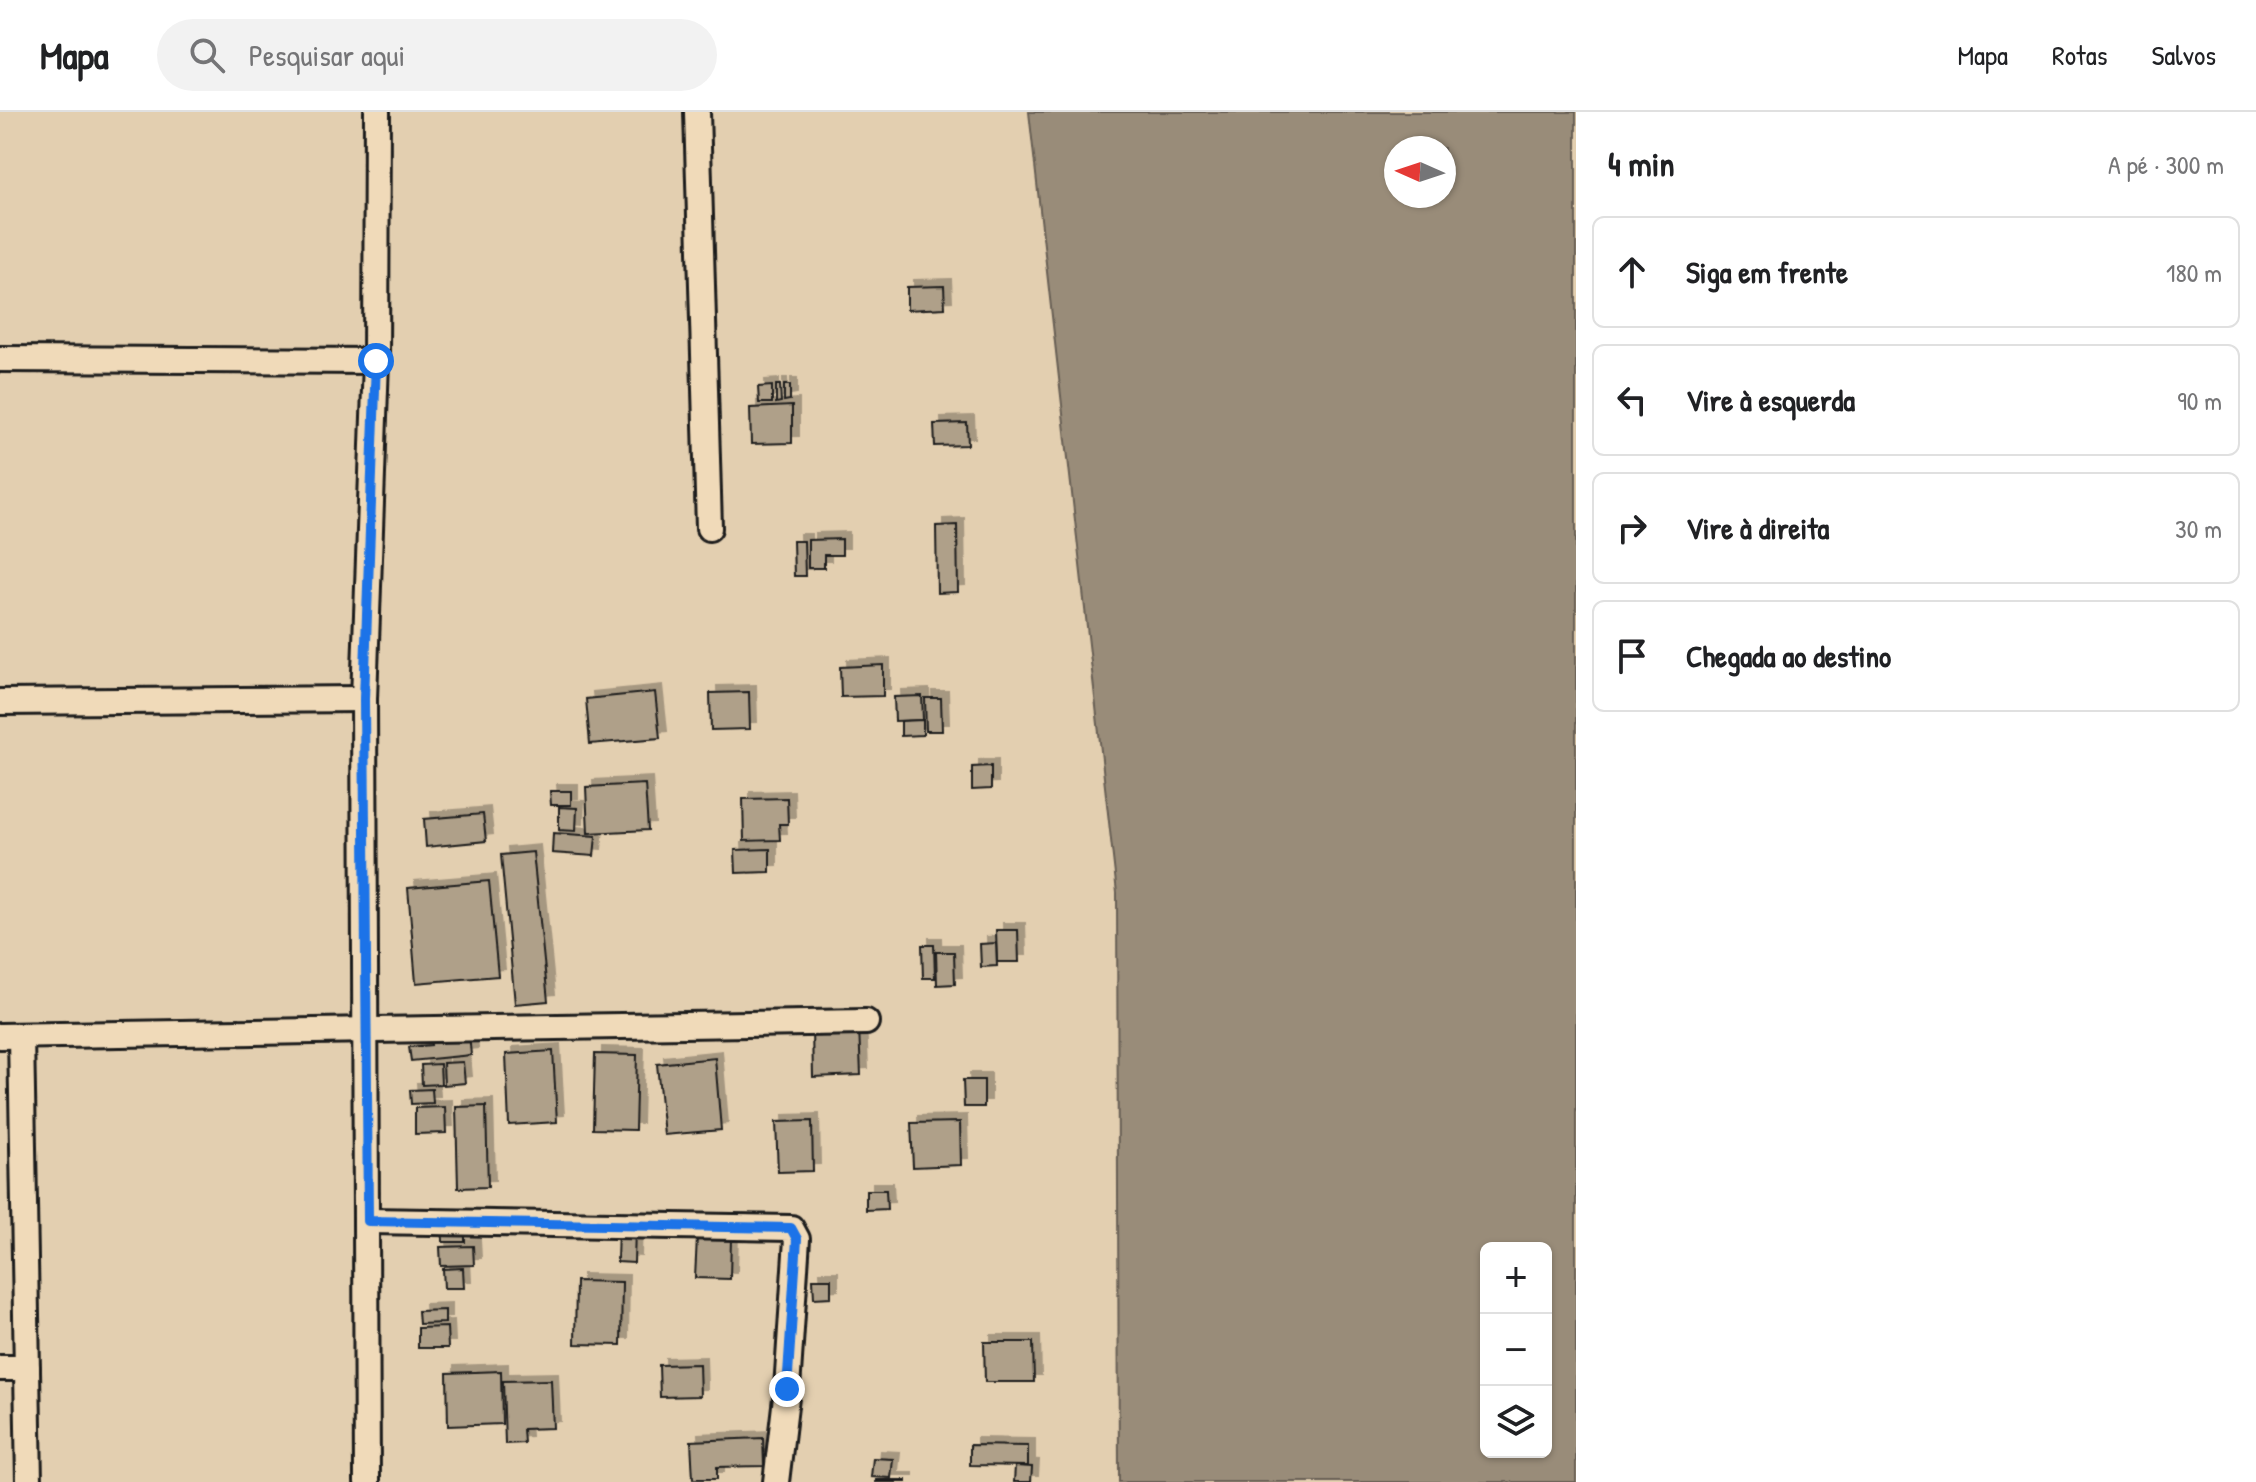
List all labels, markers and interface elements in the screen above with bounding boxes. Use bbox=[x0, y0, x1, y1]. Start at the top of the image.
search box bbox=[157, 19, 717, 91]
text: Mapa bbox=[40, 29, 109, 81]
icon: search bbox=[185, 33, 229, 77]
text: Pesquisar aqui bbox=[249, 35, 405, 75]
text: Mapa bbox=[1957, 36, 2008, 74]
text: Rotas bbox=[2052, 36, 2107, 74]
text: Salvos bbox=[2151, 36, 2216, 74]
north arrow bbox=[1384, 136, 1456, 208]
text: 4 min bbox=[1608, 141, 1675, 187]
text: A pé · 300 m bbox=[2108, 147, 2224, 182]
icon: ahead bbox=[1610, 250, 1654, 294]
text: Siga em frente bbox=[1686, 252, 1848, 292]
text: 180 m bbox=[2166, 255, 2222, 290]
route start bbox=[358, 343, 394, 379]
icon: left bbox=[1610, 378, 1654, 422]
text: Vire à esquerda bbox=[1686, 380, 1855, 420]
text: 90 m bbox=[2177, 383, 2222, 418]
icon: right bbox=[1610, 506, 1654, 550]
text: Vire à direita bbox=[1686, 508, 1829, 548]
text: 30 m bbox=[2175, 511, 2222, 546]
icon: arrive bbox=[1610, 634, 1654, 678]
text: Chegada ao destino bbox=[1686, 636, 1891, 676]
map controls bbox=[1480, 1242, 1552, 1458]
button: + bbox=[1480, 1242, 1552, 1314]
button: − bbox=[1480, 1314, 1552, 1386]
route end bbox=[769, 1371, 805, 1407]
button: layers bbox=[1480, 1386, 1552, 1458]

